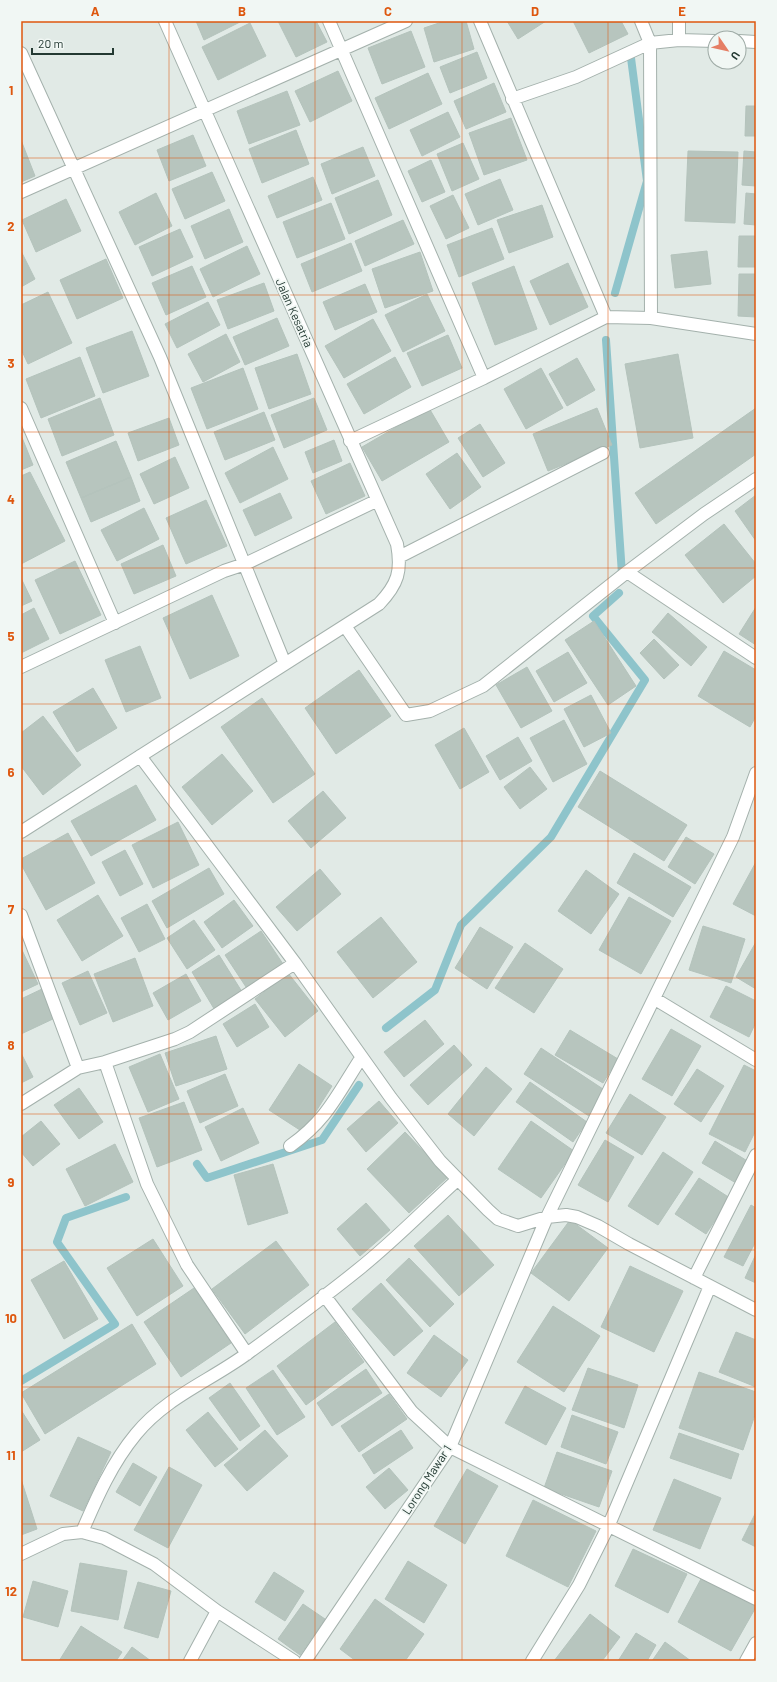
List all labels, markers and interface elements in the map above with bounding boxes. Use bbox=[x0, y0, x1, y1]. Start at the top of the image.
text: A bbox=[91, 3, 100, 19]
text: B bbox=[238, 3, 246, 19]
text: C bbox=[384, 3, 392, 19]
text: D bbox=[531, 3, 539, 19]
text: E bbox=[678, 3, 686, 19]
scale bar bbox=[32, 30, 113, 56]
north arrow bbox=[707, 30, 747, 70]
text: 20 m bbox=[38, 36, 64, 50]
text: U bbox=[728, 49, 743, 62]
text: 1 bbox=[9, 82, 13, 98]
text: 2 bbox=[7, 218, 15, 234]
street label: Jalan Kesatria bbox=[273, 276, 316, 349]
text: 3 bbox=[7, 355, 15, 371]
text: 4 bbox=[7, 491, 15, 507]
text: 5 bbox=[7, 628, 15, 644]
text: 6 bbox=[8, 764, 15, 780]
text: 7 bbox=[8, 901, 15, 917]
text: 8 bbox=[7, 1037, 15, 1053]
text: 9 bbox=[8, 1174, 15, 1190]
text: 10 bbox=[5, 1310, 17, 1326]
street label: Lorong Mawar 1 bbox=[399, 1442, 454, 1517]
text: 11 bbox=[6, 1447, 16, 1463]
text: 12 bbox=[5, 1583, 17, 1599]

